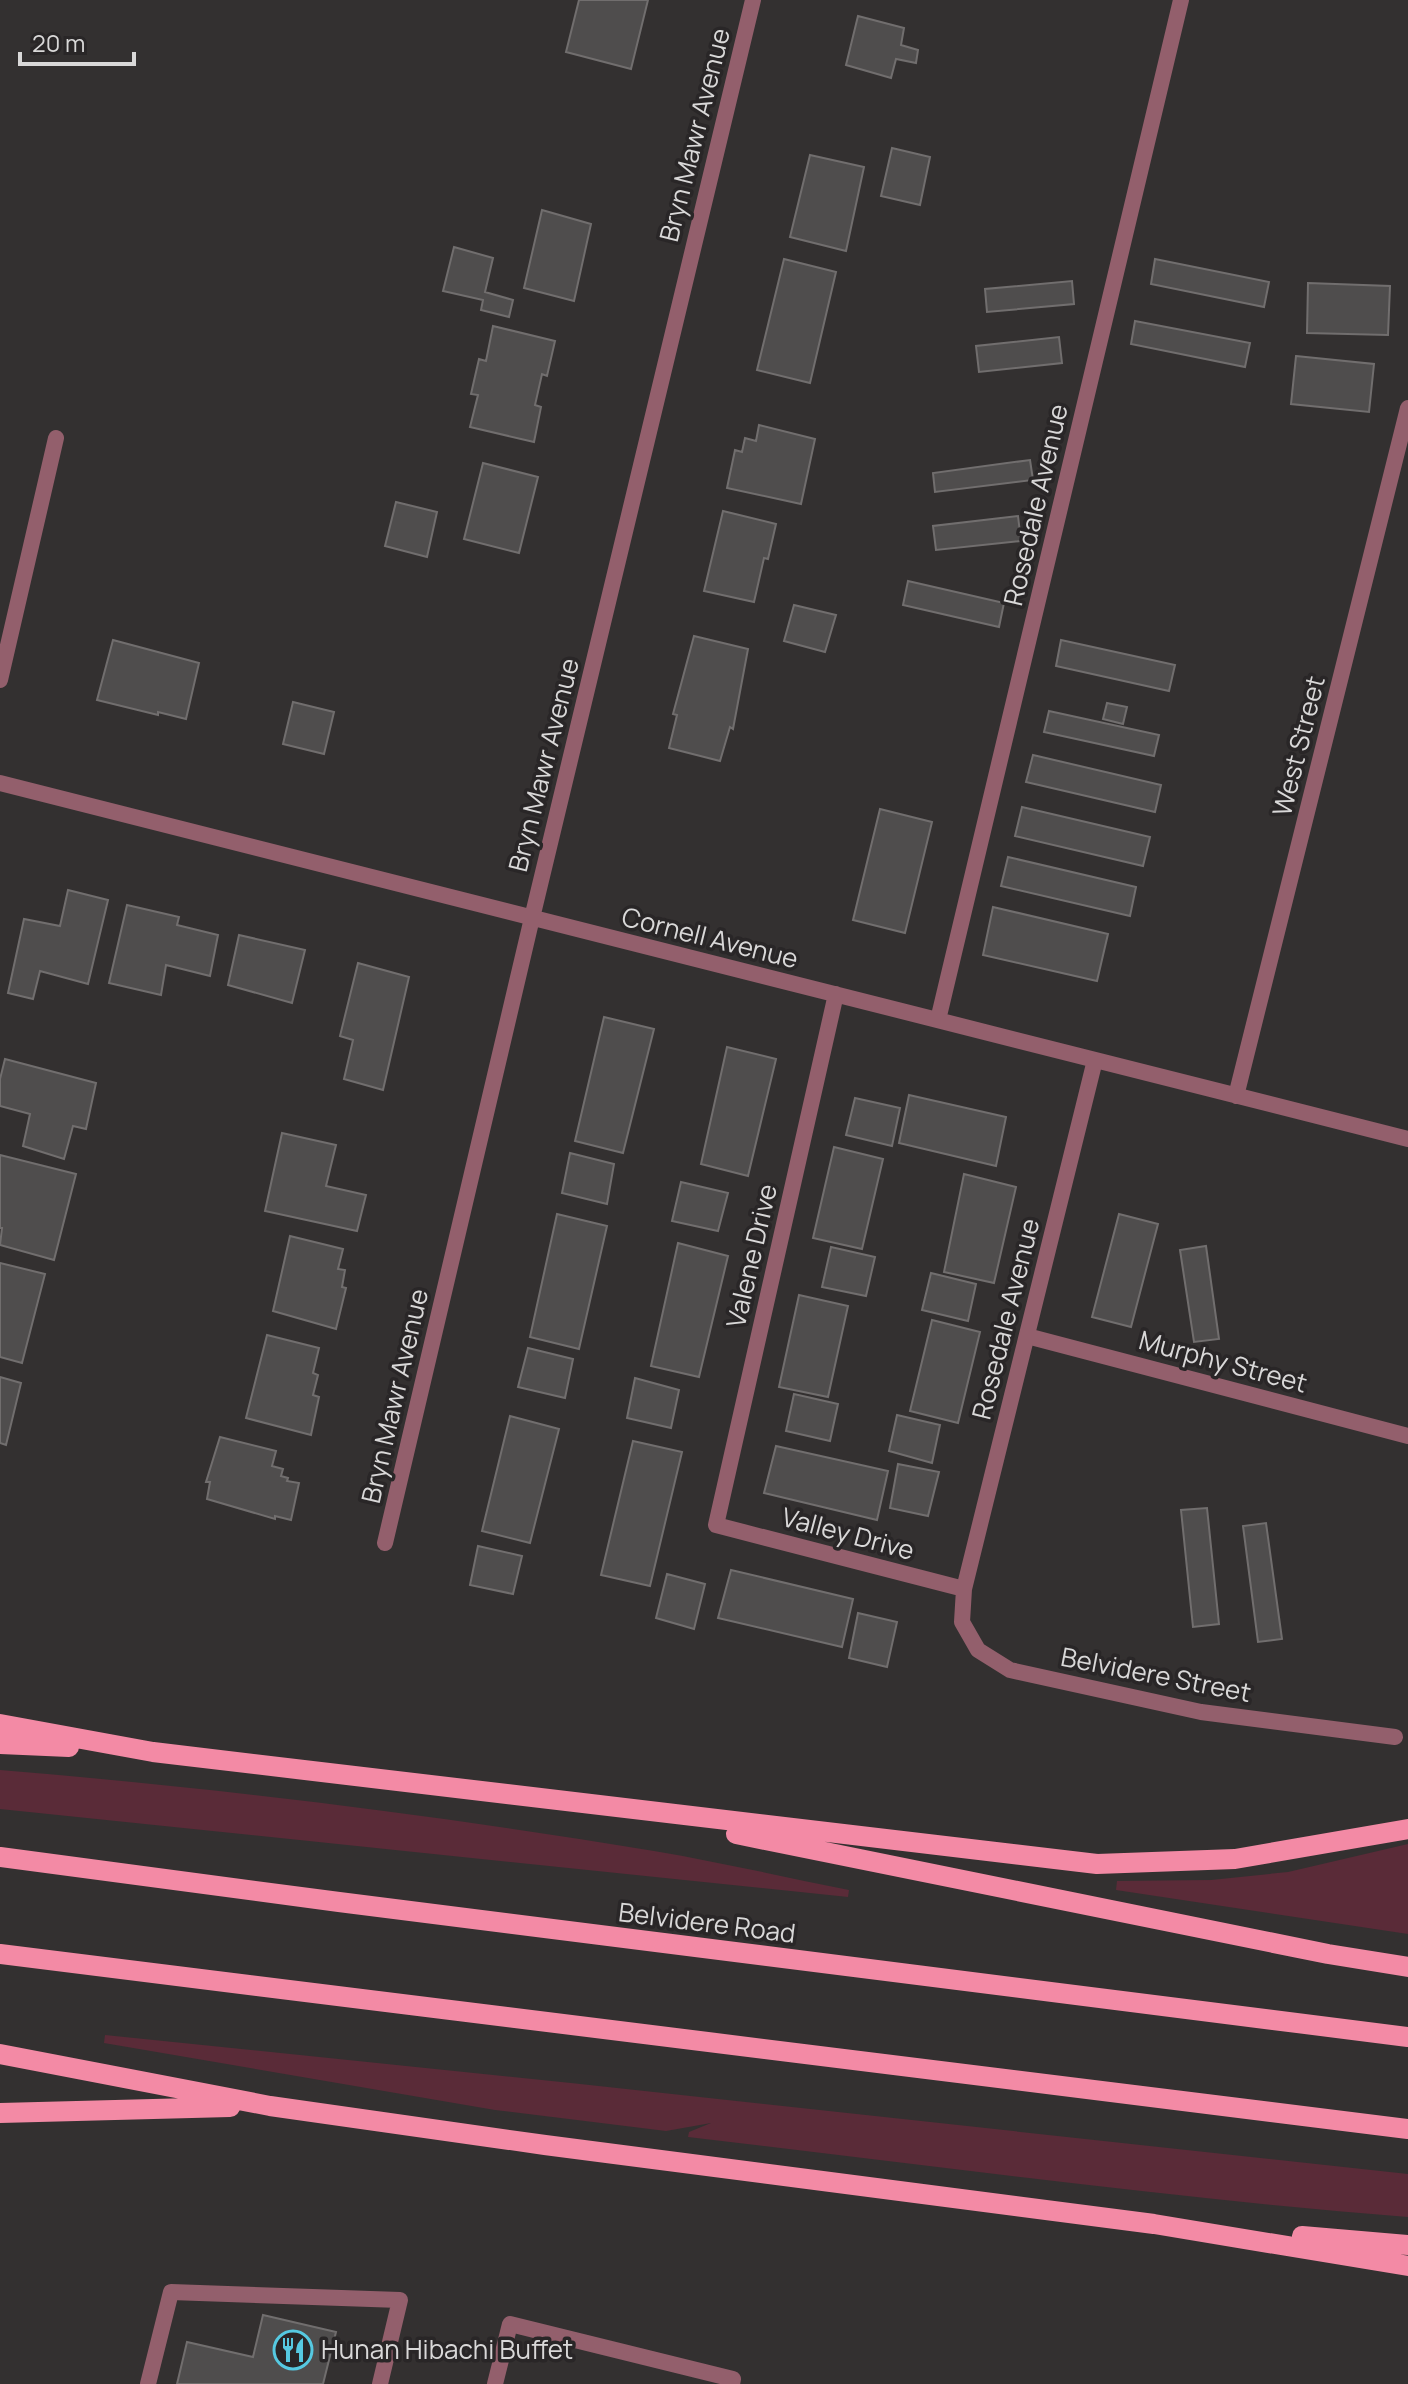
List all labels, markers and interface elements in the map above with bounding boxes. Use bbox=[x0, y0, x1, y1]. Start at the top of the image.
scale bar bbox=[20, 16, 134, 66]
street label: Bryn Mawr Avenue bbox=[650, 24, 738, 245]
text: 20 m bbox=[32, 26, 85, 59]
street label: Rosedale Avenue bbox=[994, 400, 1076, 609]
street label: Bryn Mawr Avenue bbox=[499, 654, 587, 875]
street label: West Street bbox=[1263, 672, 1333, 820]
street label: Cornell Avenue bbox=[618, 898, 802, 976]
street label: Valene Drive bbox=[717, 1180, 785, 1331]
street label: Rosedale Avenue bbox=[963, 1215, 1047, 1423]
street label: Bryn Mawr Avenue bbox=[352, 1285, 436, 1506]
street label: Murphy Street bbox=[1135, 1321, 1311, 1401]
street label: Valley Drive bbox=[778, 1498, 918, 1568]
street label: Belvidere Street bbox=[1058, 1638, 1254, 1710]
street label: Belvidere Road bbox=[616, 1893, 798, 1951]
restaurant icon: Hunan Hibachi Buffet bbox=[272, 2329, 314, 2371]
place label: Hunan Hibachi Buffet bbox=[321, 2331, 573, 2367]

